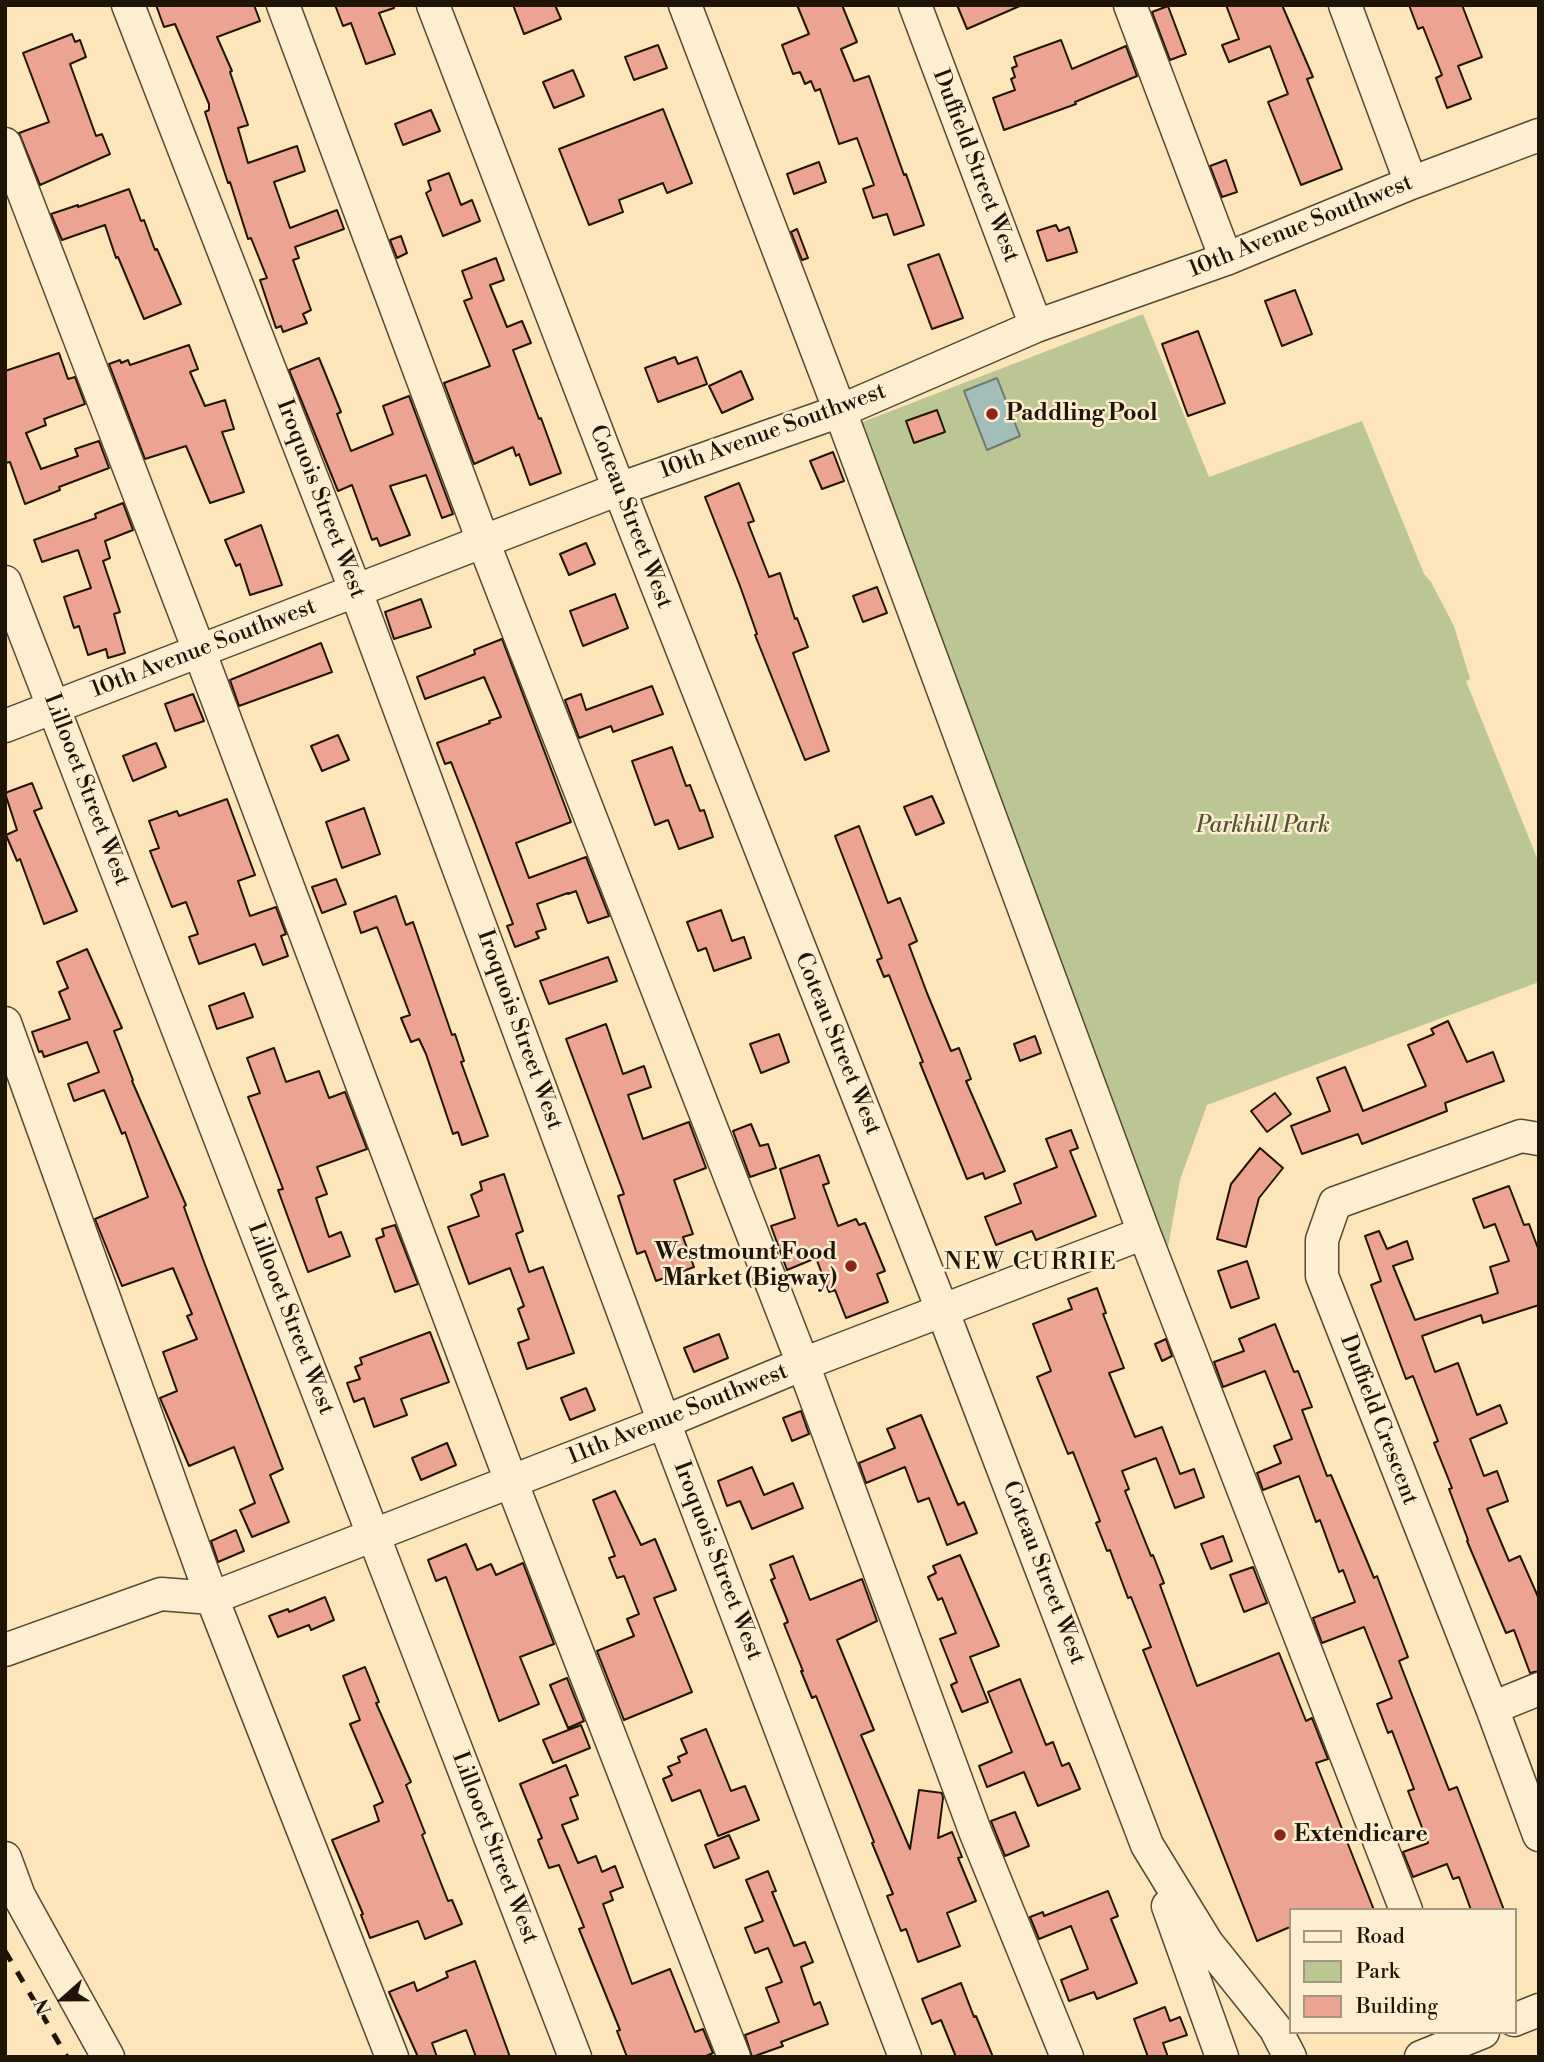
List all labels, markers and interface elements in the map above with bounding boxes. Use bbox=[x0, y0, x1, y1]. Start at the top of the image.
street label: Duffield Street West bbox=[925, 66, 1025, 266]
street label: 10th Avenue Southwest bbox=[1185, 169, 1417, 285]
street label: 10th Avenue Southwest bbox=[656, 378, 890, 486]
street label: Iroquois Street West bbox=[269, 396, 371, 602]
place label: Paddling Pool bbox=[1006, 400, 1158, 428]
marker: Paddling Pool bbox=[984, 406, 1000, 422]
street label: Coteau Street West bbox=[582, 421, 678, 613]
street label: 10th Avenue Southwest bbox=[88, 593, 320, 705]
street label: Lillooet Street West bbox=[37, 690, 135, 890]
park label: Parkhill Park bbox=[1196, 812, 1330, 840]
street label: Iroquois Street West bbox=[470, 926, 568, 1134]
street label: Coteau Street West bbox=[788, 949, 886, 1139]
street label: Lillooet Street West bbox=[241, 1219, 339, 1419]
place label: Westmount Food Market (Bigway) bbox=[654, 1239, 837, 1293]
district label: NEW CURRIE bbox=[945, 1249, 1117, 1277]
marker: Westmount Food Market (Bigway) bbox=[843, 1258, 859, 1274]
street label: Duffield Crescent bbox=[1333, 1331, 1423, 1509]
street label: 11th Avenue Southwest bbox=[564, 1358, 792, 1472]
street label: Iroquois Street West bbox=[666, 1458, 768, 1664]
street label: Coteau Street West bbox=[995, 1477, 1091, 1669]
street label: Lillooet Street West bbox=[445, 1748, 543, 1948]
place label: Extendicare bbox=[1294, 1821, 1428, 1849]
marker: Extendicare bbox=[1272, 1827, 1288, 1843]
legend bbox=[1288, 1908, 1516, 2034]
text: Road bbox=[1356, 1924, 1405, 1950]
text: Park bbox=[1356, 1959, 1400, 1985]
north arrow bbox=[28, 1964, 98, 2034]
text: Building bbox=[1356, 1994, 1438, 2020]
text: N bbox=[29, 1995, 57, 2018]

